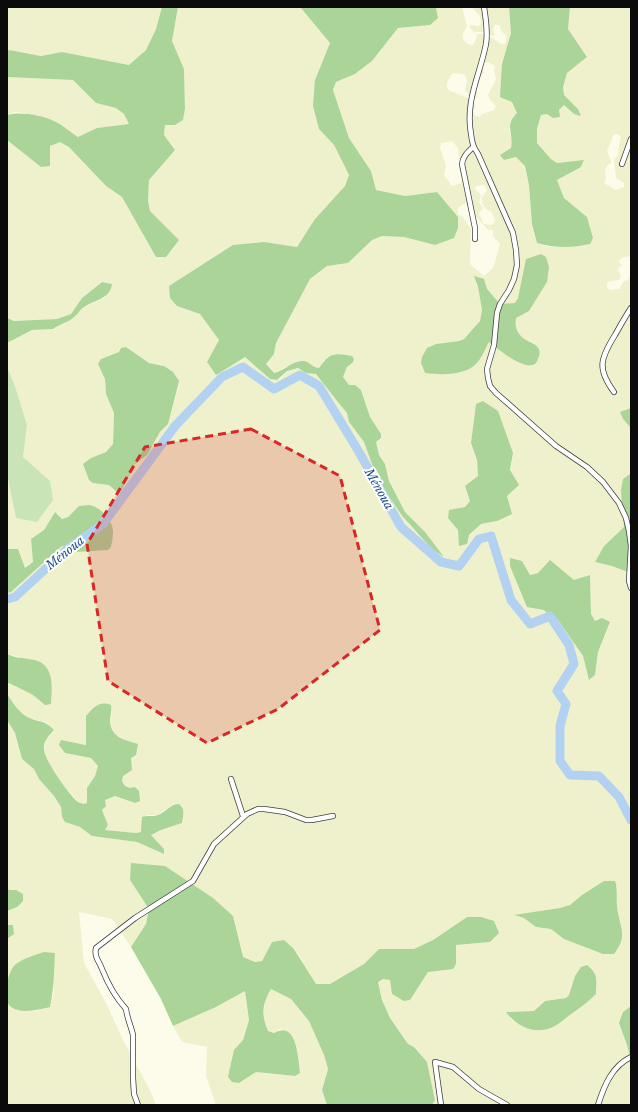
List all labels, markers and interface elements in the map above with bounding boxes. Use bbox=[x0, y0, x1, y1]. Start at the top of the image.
water label: Ménoua bbox=[361, 465, 397, 512]
water label: Ménoua bbox=[42, 533, 87, 573]

